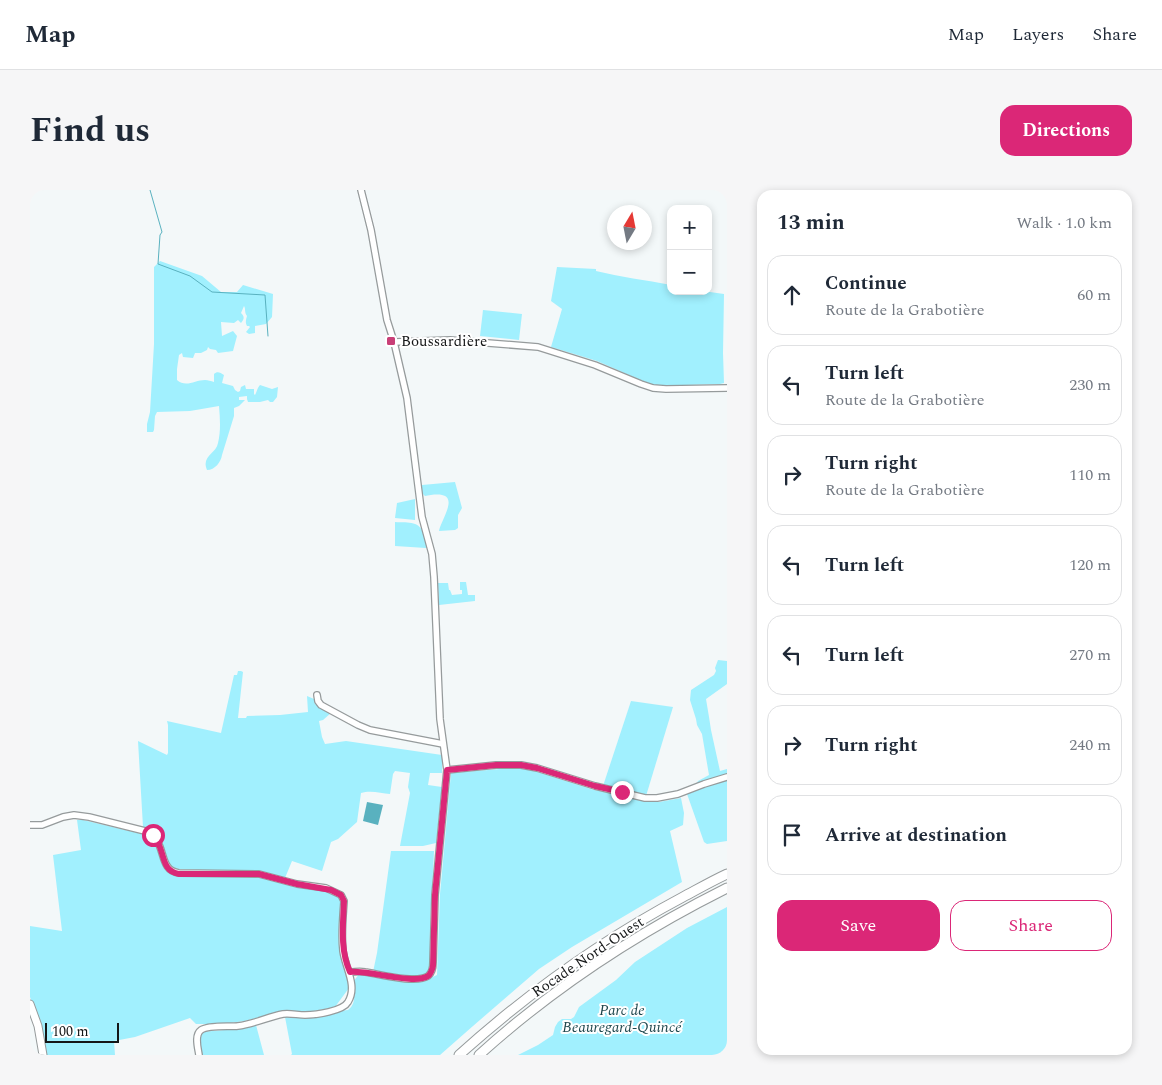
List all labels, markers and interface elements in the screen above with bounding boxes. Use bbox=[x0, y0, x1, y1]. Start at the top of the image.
text: Map bbox=[25, 17, 75, 53]
text: Map bbox=[948, 21, 984, 48]
text: Layers bbox=[1012, 21, 1064, 48]
text: Share bbox=[1092, 21, 1137, 48]
text: Find us bbox=[30, 104, 150, 157]
button: Directions bbox=[1000, 105, 1132, 156]
north arrow bbox=[607, 205, 652, 250]
map controls bbox=[667, 205, 712, 295]
button: + bbox=[667, 205, 712, 250]
text: 13 min bbox=[777, 207, 845, 239]
text: Walk · 1.0 km bbox=[1017, 211, 1112, 235]
button: − bbox=[667, 250, 712, 295]
text: Continue bbox=[825, 269, 907, 298]
icon: ahead bbox=[778, 281, 806, 309]
text: 60 m bbox=[1077, 283, 1111, 307]
text: Route de la Grabotière bbox=[825, 298, 985, 322]
place label: Boussardière bbox=[401, 330, 487, 353]
marker: Boussardière bbox=[385, 335, 397, 347]
text: Turn left bbox=[825, 359, 904, 388]
icon: left bbox=[778, 371, 806, 399]
text: 230 m bbox=[1069, 373, 1111, 397]
text: Route de la Grabotière bbox=[825, 388, 985, 412]
text: Turn right bbox=[825, 449, 918, 478]
icon: right bbox=[778, 461, 806, 489]
text: 110 m bbox=[1069, 463, 1111, 487]
text: Route de la Grabotière bbox=[825, 478, 985, 502]
icon: left bbox=[778, 551, 806, 579]
text: Turn left bbox=[825, 551, 904, 580]
text: 120 m bbox=[1069, 553, 1111, 577]
icon: left bbox=[778, 641, 806, 669]
text: Turn left bbox=[825, 641, 904, 670]
text: 270 m bbox=[1069, 643, 1111, 667]
icon: right bbox=[778, 731, 806, 759]
text: Turn right bbox=[825, 731, 918, 760]
text: 240 m bbox=[1069, 733, 1111, 757]
route end bbox=[611, 781, 634, 804]
icon: arrive bbox=[778, 821, 806, 849]
text: Arrive at destination bbox=[825, 821, 1007, 850]
route start bbox=[142, 824, 165, 847]
button: Save bbox=[777, 900, 940, 951]
button: Share bbox=[950, 900, 1112, 951]
street label: Rocade Nord-Ouest bbox=[527, 911, 649, 1003]
park label: Parc de Beauregard-Quincé bbox=[562, 999, 683, 1039]
scale bar bbox=[45, 1020, 119, 1043]
text: 100 m bbox=[52, 1021, 89, 1042]

